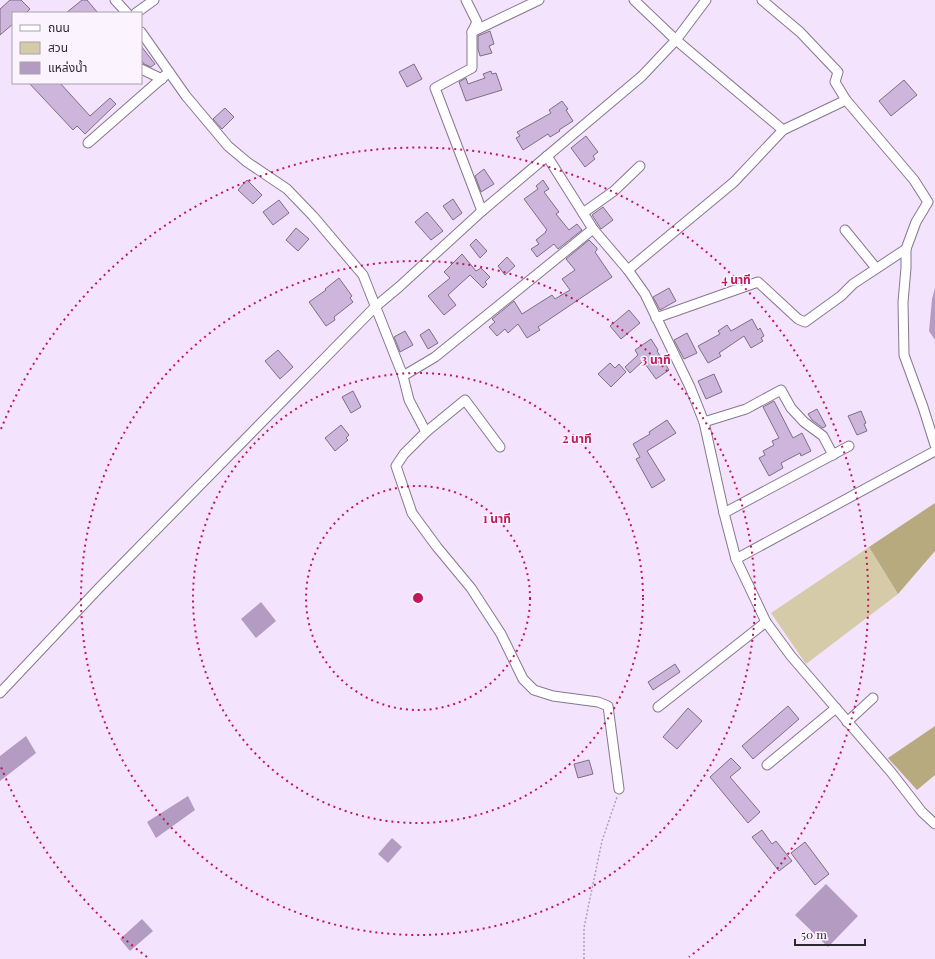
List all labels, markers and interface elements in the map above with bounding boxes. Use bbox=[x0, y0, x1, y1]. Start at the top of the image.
legend bbox=[12, 12, 142, 84]
text: ถนน bbox=[48, 19, 70, 35]
text: สวน bbox=[48, 39, 68, 55]
text: แหล่งน้ำ bbox=[48, 59, 87, 75]
text: 4 นาที bbox=[721, 271, 751, 287]
text: 3 นาที bbox=[641, 351, 671, 367]
text: 2 นาที bbox=[562, 430, 592, 446]
text: 1 นาที bbox=[483, 510, 511, 526]
centre of rings bbox=[411, 591, 425, 605]
scale bar bbox=[795, 921, 865, 947]
text: 50 m bbox=[801, 926, 827, 942]

